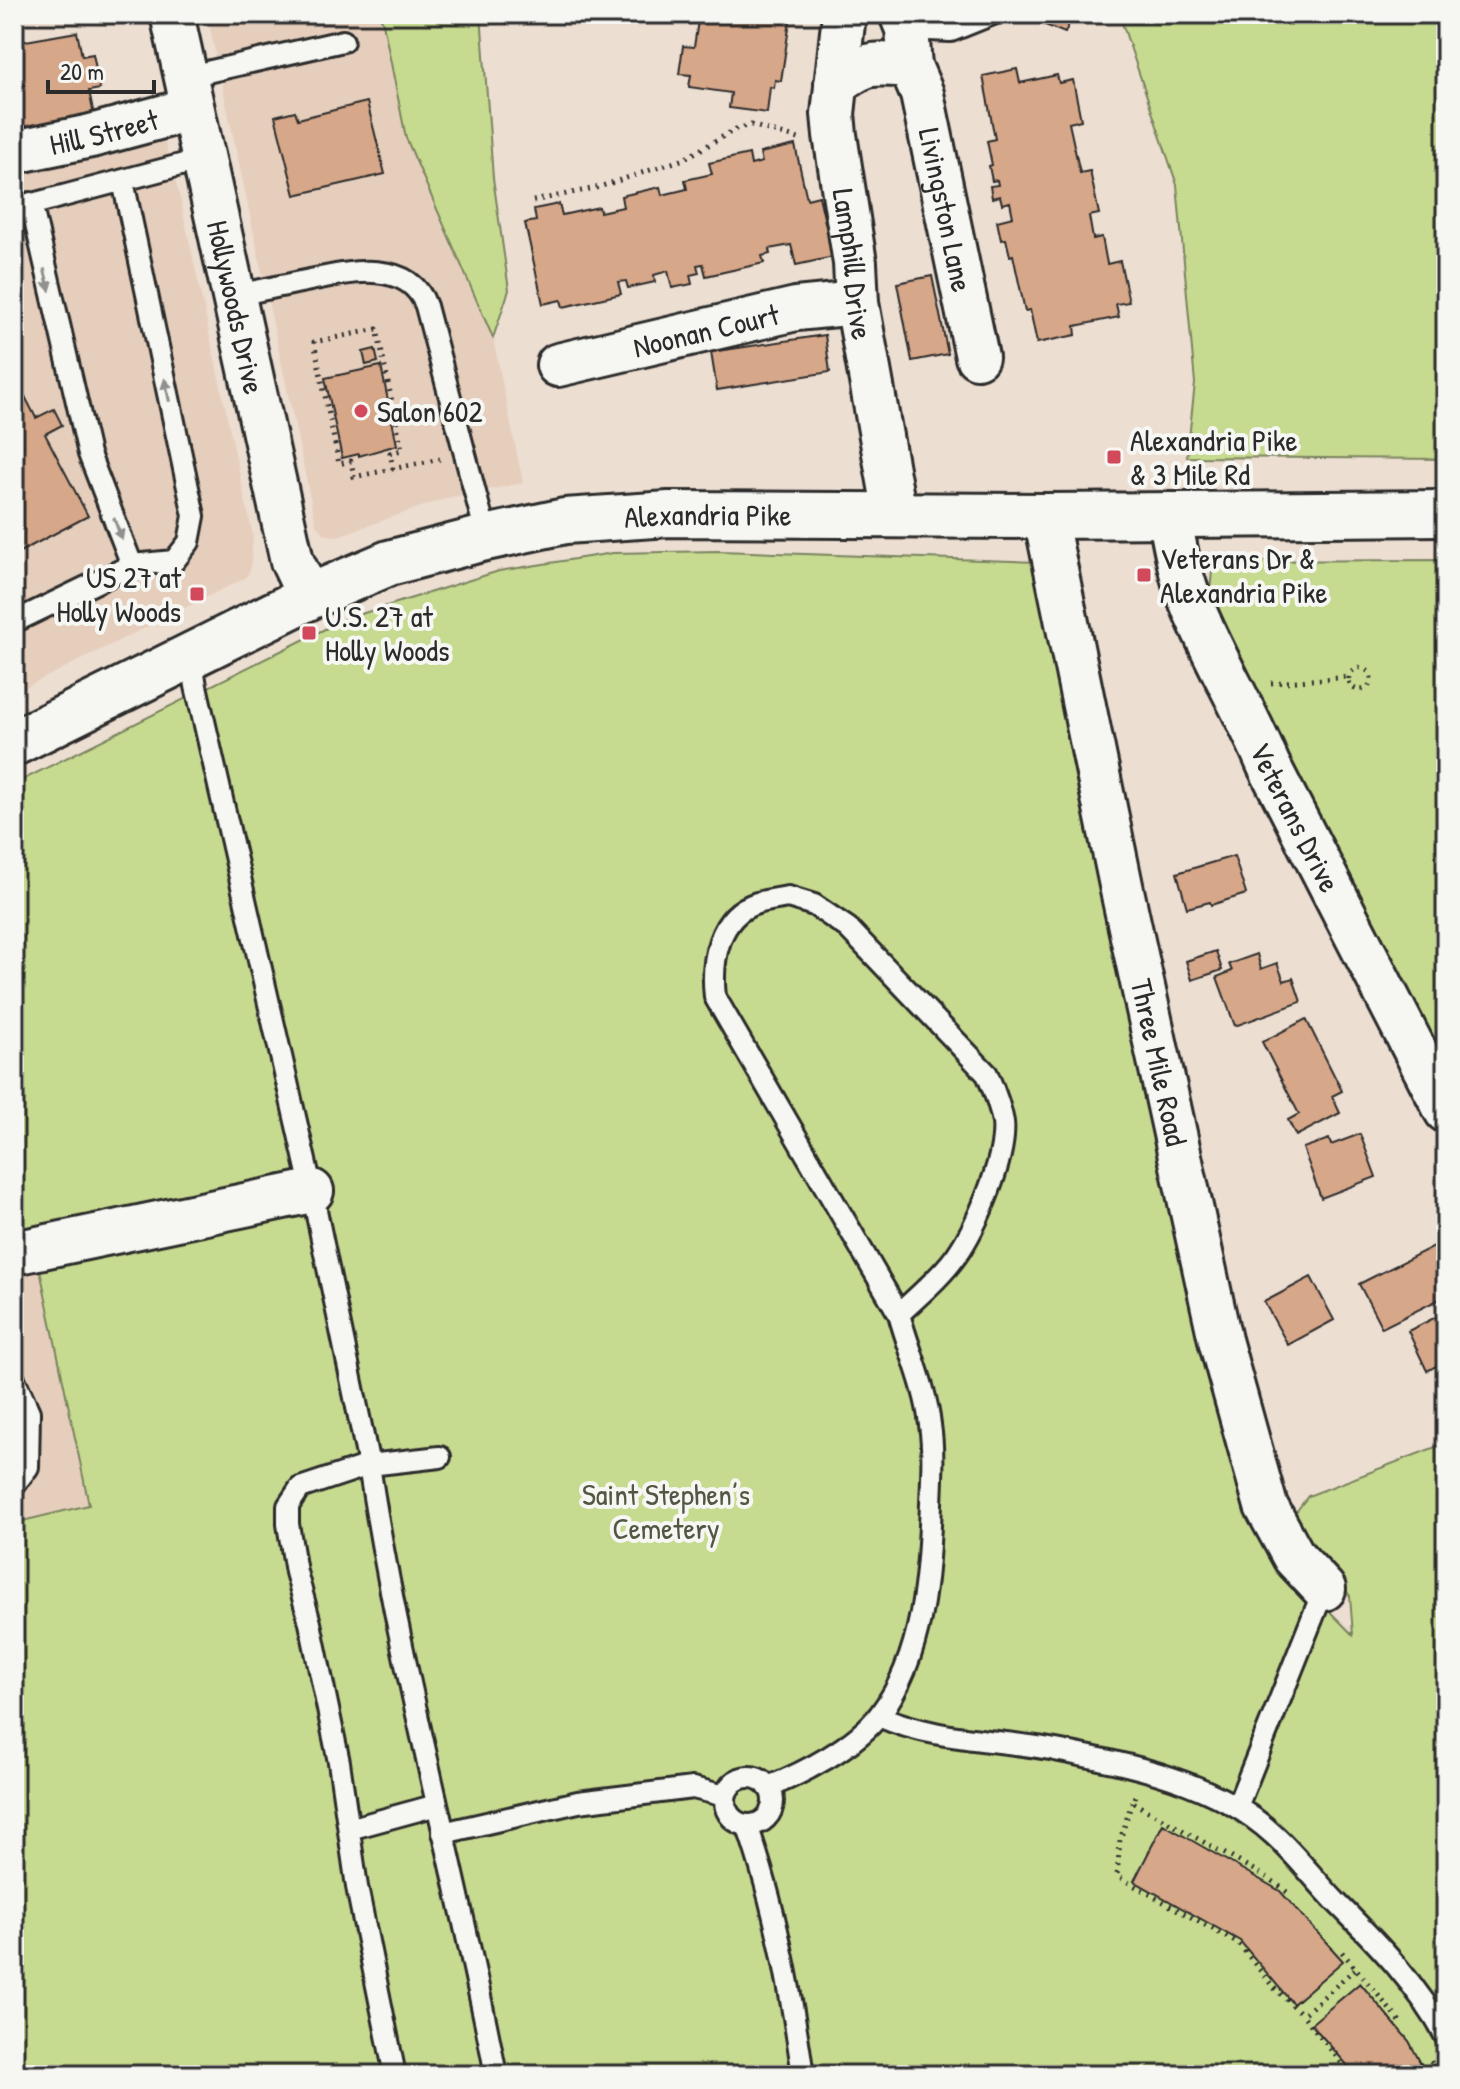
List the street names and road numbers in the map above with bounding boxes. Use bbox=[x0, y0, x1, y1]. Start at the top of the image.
street label: Hill Street bbox=[46, 99, 163, 164]
street label: Livingston Lane bbox=[910, 124, 983, 295]
street label: Lamphill Drive bbox=[824, 186, 883, 343]
street label: Hollywoods Drive bbox=[198, 217, 275, 398]
street label: Noonan Court bbox=[629, 294, 783, 367]
street label: Alexandria Pike bbox=[623, 494, 792, 537]
street label: Veterans Drive bbox=[1241, 736, 1350, 899]
street label: Three Mile Road bbox=[1122, 975, 1197, 1150]

